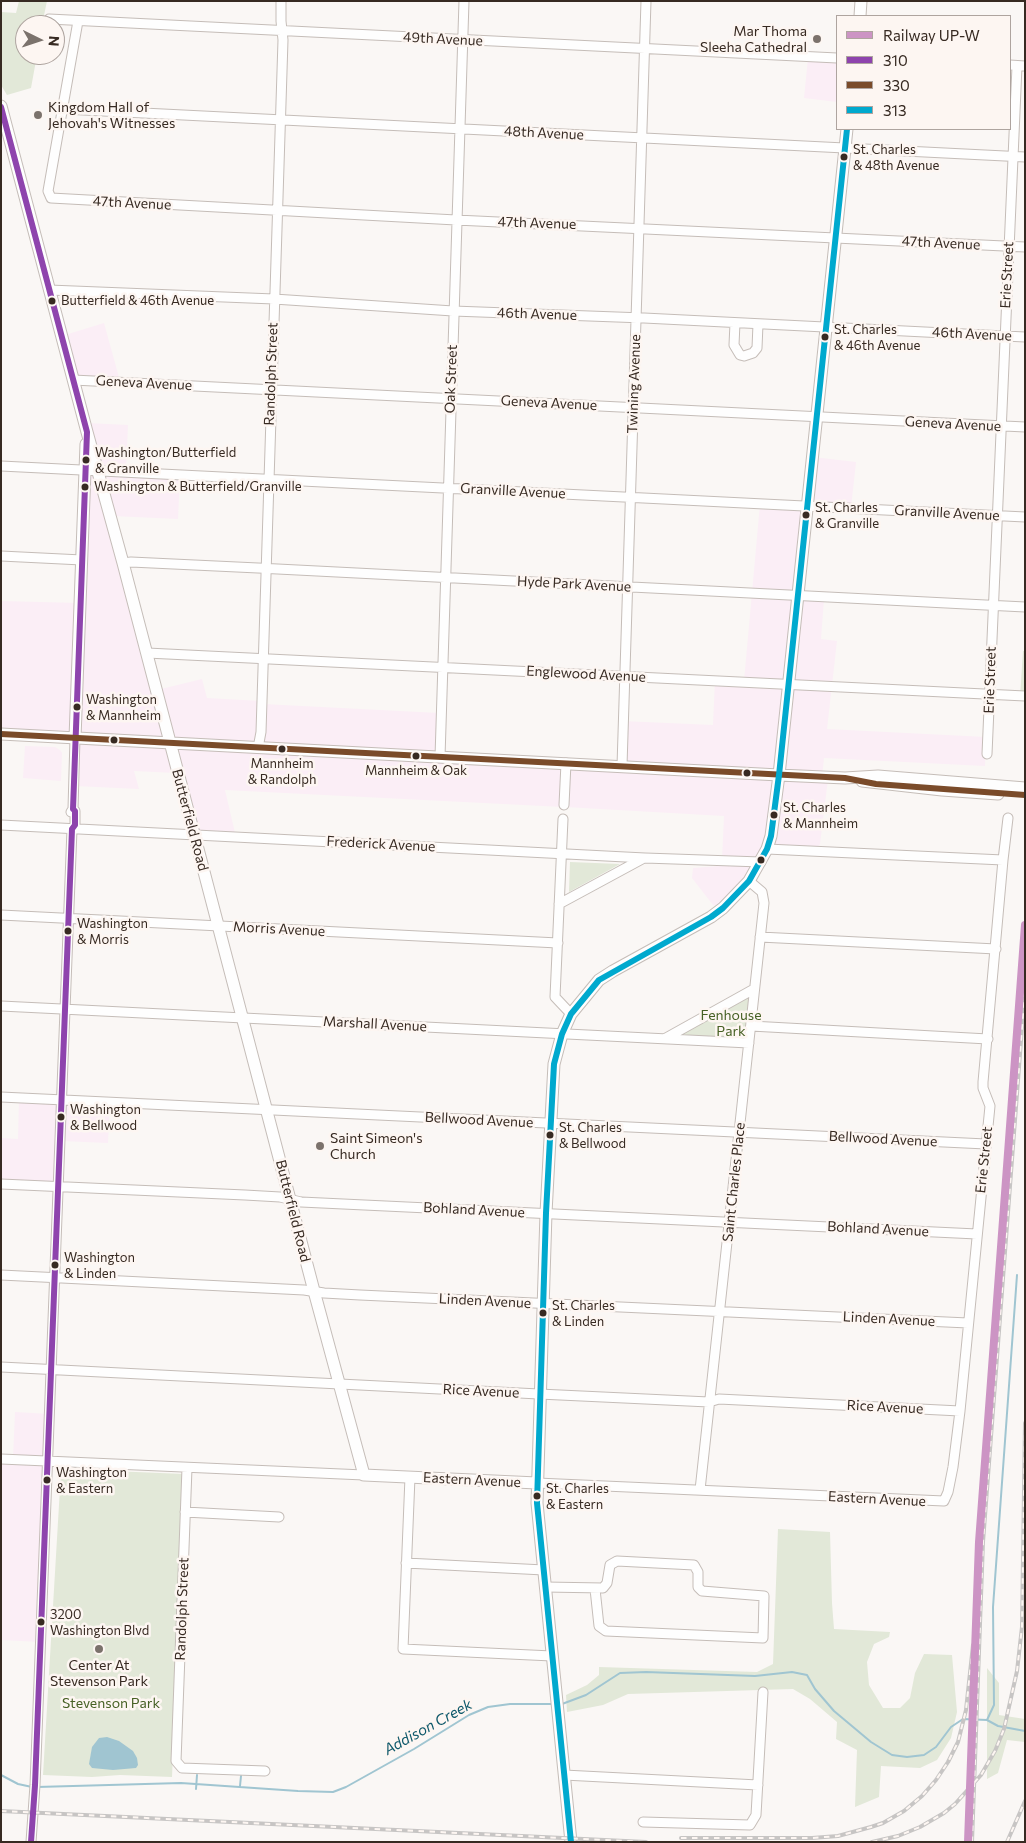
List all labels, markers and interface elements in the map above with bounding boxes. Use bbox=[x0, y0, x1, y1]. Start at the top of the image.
north arrow bbox=[15, 15, 65, 65]
legend bbox=[836, 15, 1011, 130]
place label: Mar Thoma Sleeha Cathedral bbox=[700, 23, 807, 56]
text: Railway UP-W bbox=[883, 26, 980, 44]
street label: 49th Avenue bbox=[403, 29, 483, 49]
marker: Mar Thoma Sleeha Cathedral bbox=[811, 33, 823, 45]
text: N bbox=[46, 35, 63, 47]
text: 310 bbox=[883, 51, 908, 69]
text: 330 bbox=[883, 76, 910, 94]
place label: Kingdom Hall of Jehovah's Witnesses bbox=[48, 99, 175, 132]
text: 313 bbox=[883, 101, 907, 119]
marker: Kingdom Hall of Jehovah's Witnesses bbox=[32, 109, 44, 121]
street label: 48th Avenue bbox=[504, 123, 584, 143]
place label: St. Charles & 48th Avenue bbox=[853, 142, 939, 173]
marker: St. Charles & 48th Avenue bbox=[839, 152, 849, 162]
street label: 47th Avenue bbox=[92, 193, 172, 213]
street label: 47th Avenue bbox=[497, 213, 577, 233]
street label: 47th Avenue bbox=[901, 233, 981, 253]
street label: Erie Street bbox=[997, 241, 1017, 309]
place label: Butterfield & 46th Avenue bbox=[61, 293, 214, 309]
marker: Butterfield & 46th Avenue bbox=[47, 296, 57, 306]
street label: 46th Avenue bbox=[497, 304, 577, 324]
street label: Randolph Street bbox=[261, 322, 281, 426]
place label: St. Charles & 46th Avenue bbox=[834, 322, 920, 353]
street label: 46th Avenue bbox=[932, 324, 1012, 344]
marker: St. Charles & 46th Avenue bbox=[820, 332, 830, 342]
street label: Twining Avenue bbox=[624, 334, 644, 434]
street label: Oak Street bbox=[441, 344, 461, 414]
street label: Geneva Avenue bbox=[95, 372, 193, 394]
street label: Geneva Avenue bbox=[500, 392, 598, 414]
street label: Geneva Avenue bbox=[904, 413, 1002, 435]
place label: Washington/Butterfield & Granville bbox=[95, 445, 236, 476]
marker: Washington/Butterfield & Granville bbox=[81, 455, 91, 465]
place label: Washington & Butterfield/Granville bbox=[94, 479, 302, 495]
street label: Granville Avenue bbox=[460, 480, 566, 502]
marker: Washington & Butterfield/Granville bbox=[80, 482, 90, 492]
place label: St. Charles & Granville bbox=[815, 500, 879, 531]
street label: Granville Avenue bbox=[894, 502, 1000, 524]
marker: St. Charles & Granville bbox=[801, 510, 811, 520]
street label: Hyde Park Avenue bbox=[516, 573, 632, 595]
street label: Erie Street bbox=[980, 646, 1000, 714]
street label: Englewood Avenue bbox=[526, 662, 646, 686]
place label: Washington & Mannheim bbox=[86, 692, 161, 723]
marker: Washington & Mannheim bbox=[72, 702, 82, 712]
unlabelled marker bbox=[109, 735, 119, 745]
marker: Mannheim & Randolph bbox=[277, 744, 287, 754]
marker: Mannheim & Oak bbox=[411, 751, 421, 761]
place label: Mannheim & Randolph bbox=[248, 756, 316, 787]
place label: Mannheim & Oak bbox=[365, 763, 467, 779]
street label: Butterfield Road bbox=[168, 767, 212, 873]
unlabelled marker bbox=[742, 768, 752, 778]
place label: St. Charles & Mannheim bbox=[783, 800, 858, 831]
marker: St. Charles & Mannheim bbox=[769, 810, 779, 820]
street label: Frederick Avenue bbox=[326, 833, 436, 855]
unlabelled marker bbox=[756, 855, 766, 865]
place label: Washington & Morris bbox=[77, 916, 148, 947]
street label: Morris Avenue bbox=[233, 918, 325, 940]
marker: Washington & Morris bbox=[63, 926, 73, 936]
park label: Fenhouse Park bbox=[700, 1007, 762, 1040]
street label: Marshall Avenue bbox=[323, 1013, 427, 1035]
place label: Washington & Bellwood bbox=[70, 1102, 141, 1133]
street label: Bellwood Avenue bbox=[424, 1109, 534, 1131]
marker: Washington & Bellwood bbox=[56, 1112, 66, 1122]
place label: St. Charles & Bellwood bbox=[559, 1120, 626, 1151]
street label: Saint Charles Place bbox=[719, 1121, 749, 1243]
street label: Erie Street bbox=[972, 1126, 996, 1194]
street label: Bellwood Avenue bbox=[828, 1128, 938, 1150]
place label: Saint Simeon's Church bbox=[330, 1130, 423, 1162]
marker: St. Charles & Bellwood bbox=[545, 1130, 555, 1140]
marker: Saint Simeon's Church bbox=[314, 1140, 326, 1152]
street label: Butterfield Road bbox=[272, 1158, 314, 1264]
street label: Bohland Avenue bbox=[423, 1199, 525, 1221]
street label: Bohland Avenue bbox=[827, 1218, 929, 1240]
place label: Washington & Linden bbox=[64, 1250, 135, 1281]
marker: Washington & Linden bbox=[50, 1260, 60, 1270]
street label: Linden Avenue bbox=[438, 1290, 532, 1312]
place label: St. Charles & Linden bbox=[552, 1298, 615, 1329]
marker: St. Charles & Linden bbox=[538, 1308, 548, 1318]
street label: Linden Avenue bbox=[842, 1308, 936, 1330]
street label: Rice Avenue bbox=[442, 1381, 520, 1401]
street label: Rice Avenue bbox=[846, 1397, 924, 1417]
place label: Washington & Eastern bbox=[56, 1465, 127, 1496]
street label: Eastern Avenue bbox=[423, 1469, 521, 1491]
marker: Washington & Eastern bbox=[42, 1475, 52, 1485]
place label: St. Charles & Eastern bbox=[546, 1481, 609, 1512]
street label: Eastern Avenue bbox=[828, 1488, 926, 1510]
marker: St. Charles & Eastern bbox=[532, 1491, 542, 1501]
street label: Randolph Street bbox=[172, 1557, 192, 1661]
place label: 3200 Washington Blvd bbox=[50, 1607, 149, 1638]
marker: 3200 Washington Blvd bbox=[36, 1617, 46, 1627]
marker: Center At Stevenson Park bbox=[93, 1643, 105, 1655]
place label: Center At Stevenson Park bbox=[50, 1657, 148, 1690]
park label: Stevenson Park bbox=[62, 1695, 160, 1711]
water label: Addison Creek bbox=[381, 1695, 475, 1759]

